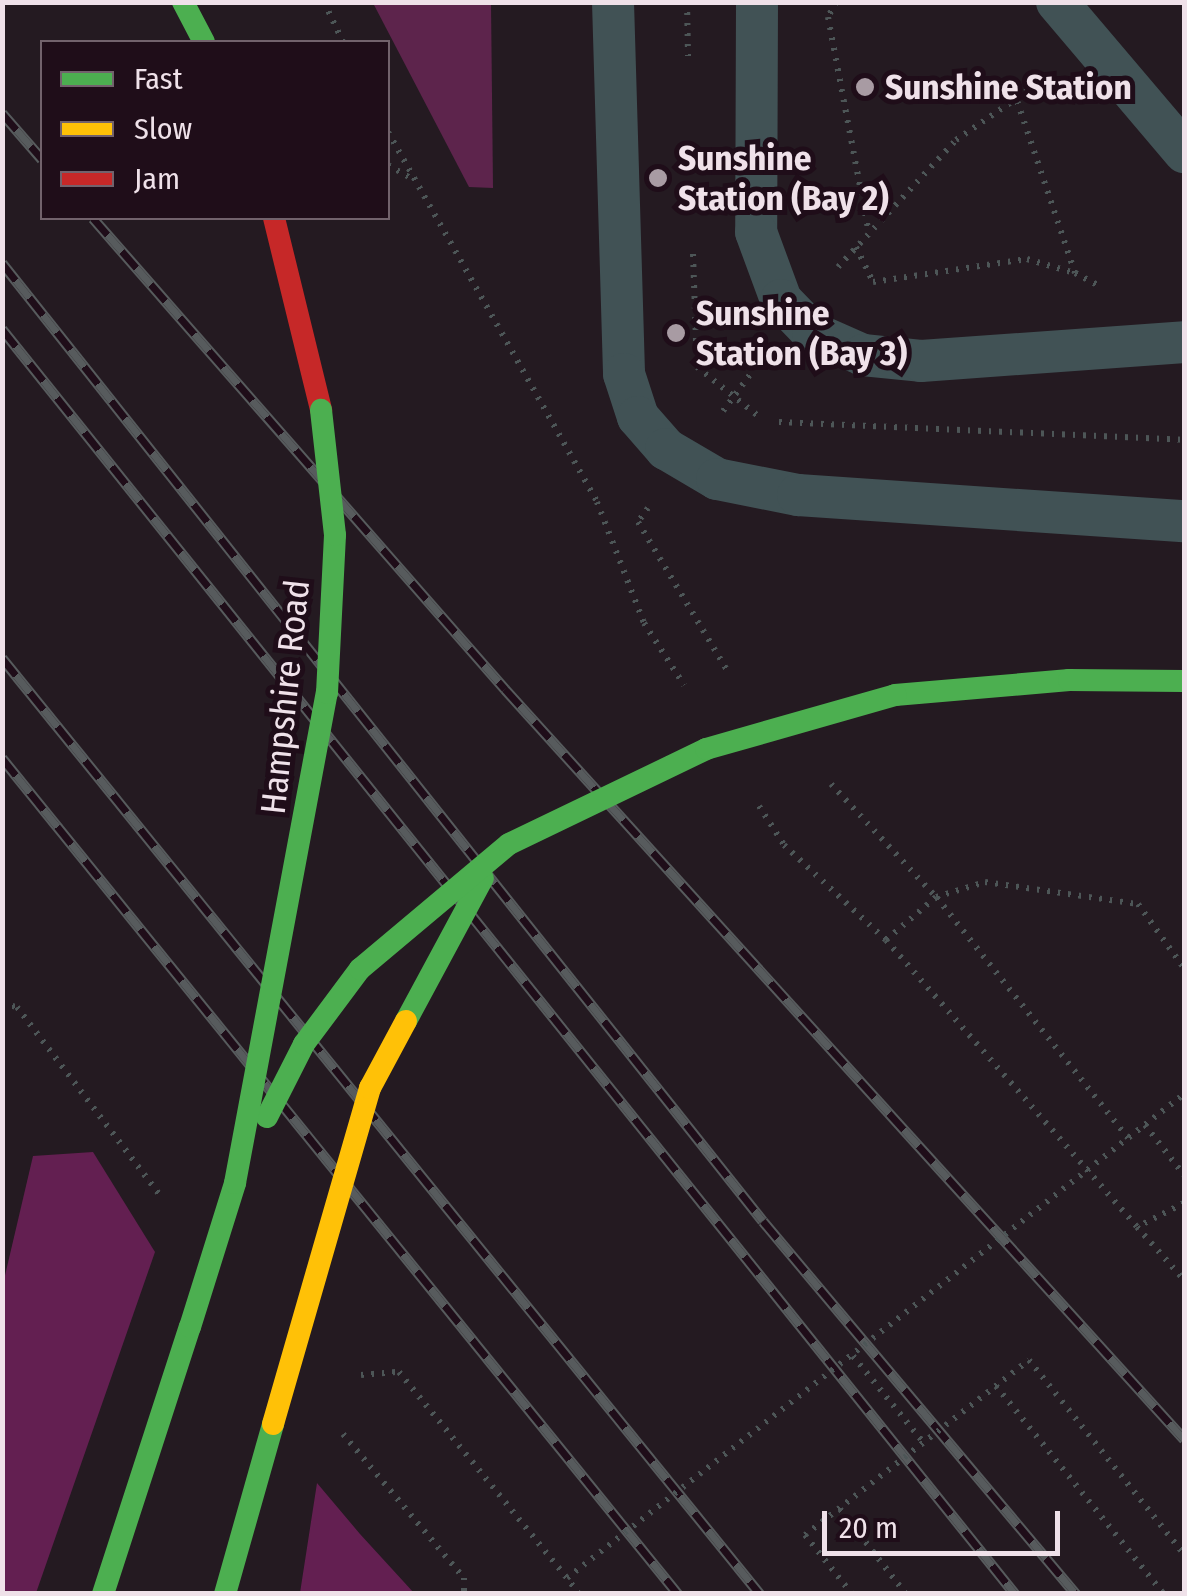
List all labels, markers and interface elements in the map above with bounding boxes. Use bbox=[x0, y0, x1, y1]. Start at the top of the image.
legend bbox=[40, 40, 390, 220]
text: Fast bbox=[134, 61, 182, 97]
place label: Sunshine Station bbox=[885, 66, 1132, 108]
marker: Sunshine Station bbox=[854, 76, 876, 98]
text: Slow bbox=[134, 111, 192, 147]
place label: Sunshine Station (Bay 2) bbox=[678, 137, 889, 219]
text: Jam bbox=[134, 161, 180, 197]
marker: Sunshine Station (Bay 2) bbox=[647, 167, 669, 189]
place label: Sunshine Station (Bay 3) bbox=[696, 292, 907, 374]
marker: Sunshine Station (Bay 3) bbox=[665, 322, 687, 344]
street label: Hampshire Road bbox=[252, 578, 318, 816]
scale bar bbox=[827, 1491, 1064, 1553]
text: 20 m bbox=[839, 1510, 898, 1546]

